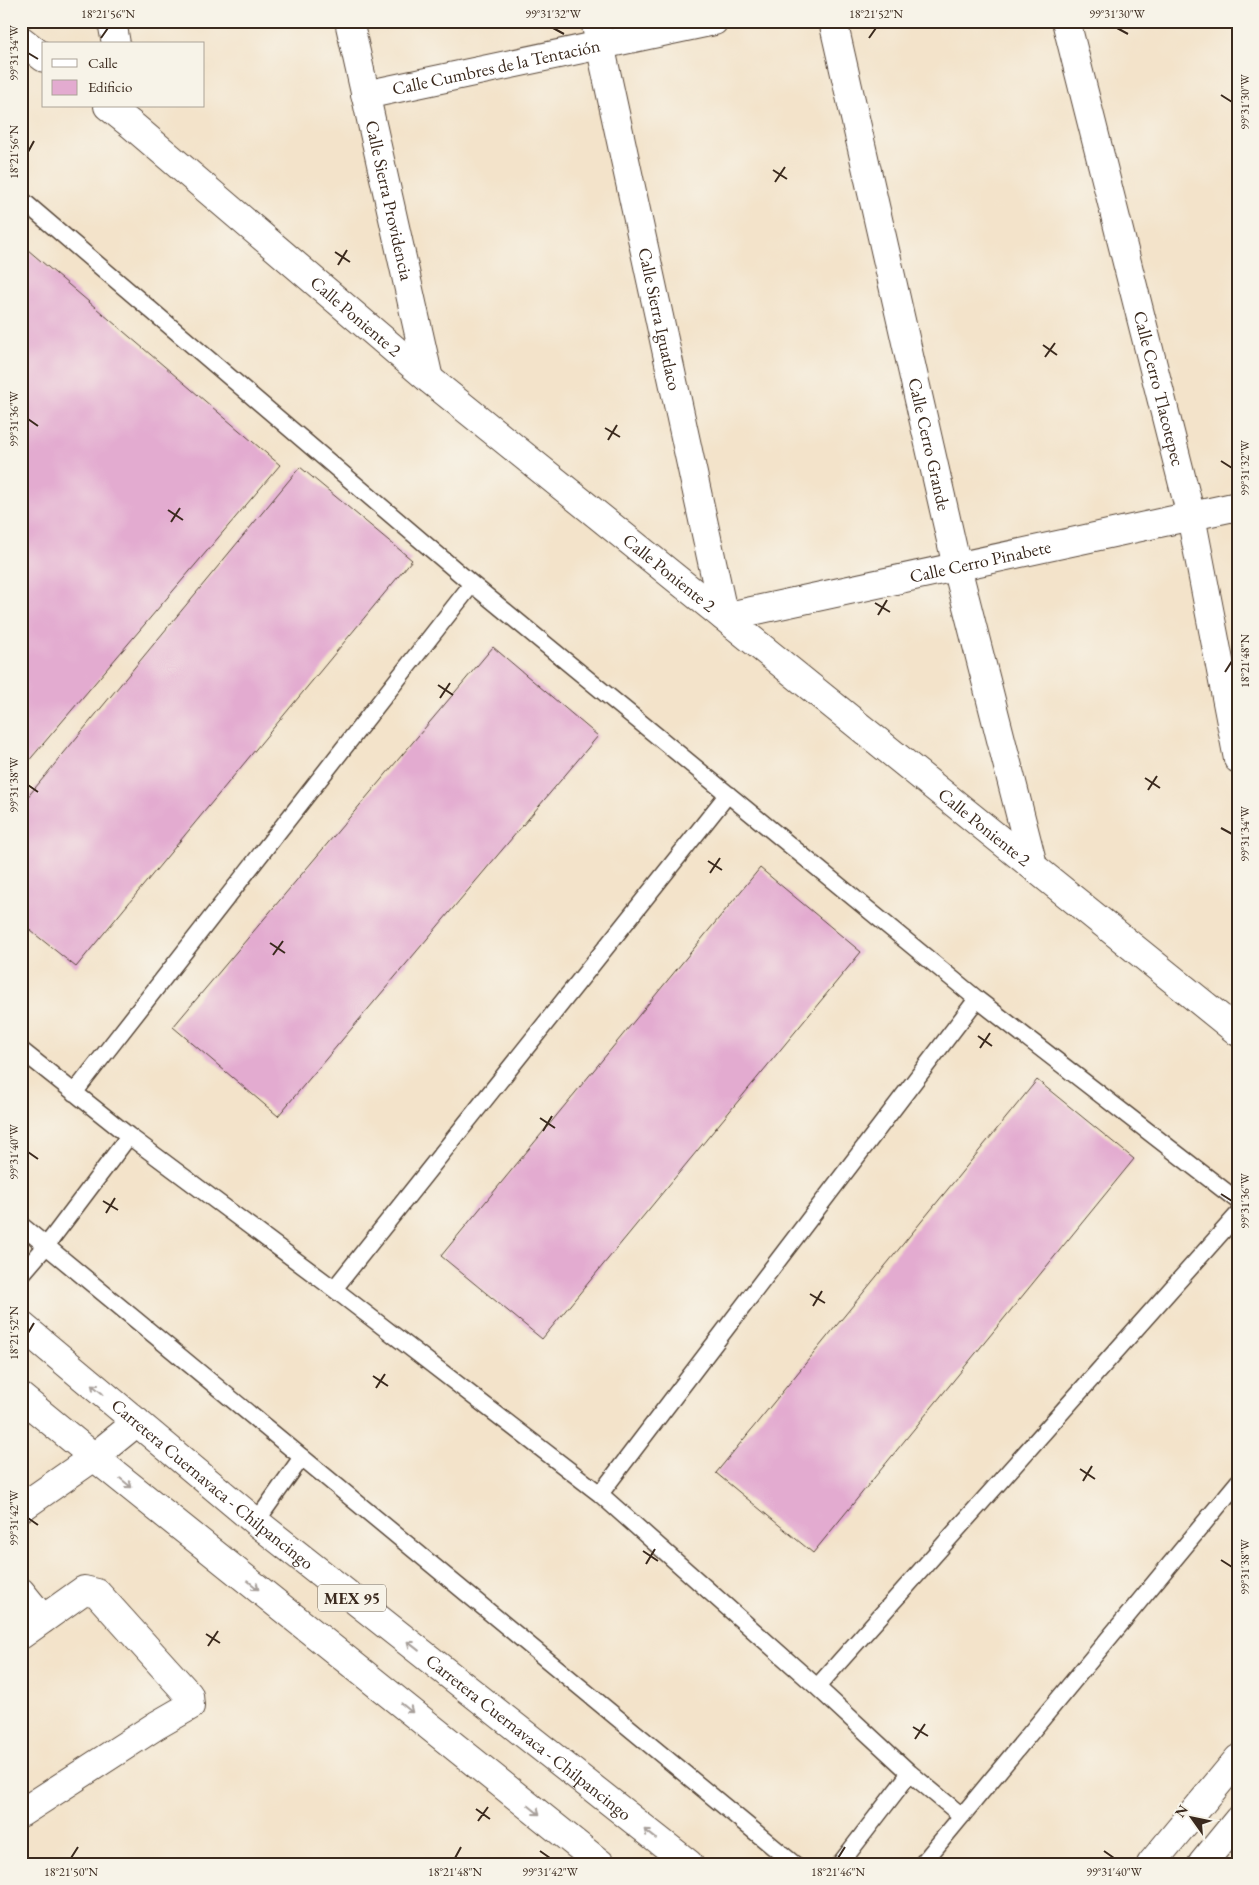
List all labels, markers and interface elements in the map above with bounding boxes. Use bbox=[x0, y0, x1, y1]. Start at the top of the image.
text: 18°21'56"N bbox=[81, 6, 135, 22]
text: 99°31'32"W bbox=[525, 6, 582, 22]
text: 18°21'52"N bbox=[849, 6, 903, 22]
text: 99°31'30"W bbox=[1089, 6, 1146, 22]
text: 99°31'34"W bbox=[6, 24, 22, 81]
street label: Calle Cumbres de la Tentación bbox=[390, 33, 603, 100]
legend bbox=[42, 42, 205, 108]
text: Calle bbox=[88, 53, 118, 72]
text: 99°31'30"W bbox=[1237, 73, 1253, 130]
text: Edificio bbox=[88, 77, 132, 96]
street label: Calle Sierra Providencia bbox=[361, 118, 419, 284]
text: 18°21'56"N bbox=[6, 125, 22, 179]
street label: Calle Sierra Iguatlaco bbox=[633, 245, 687, 393]
street label: Calle Poniente 2 bbox=[306, 271, 407, 362]
street label: Calle Cerro Tlacotepec bbox=[1129, 308, 1190, 468]
street label: Calle Cerro Grande bbox=[903, 375, 956, 513]
text: 99°31'36"W bbox=[6, 390, 22, 447]
text: 99°31'32"W bbox=[1237, 439, 1253, 496]
street label: Calle Poniente 2 bbox=[618, 528, 721, 617]
street label: Calle Cerro Pinabete bbox=[908, 535, 1053, 588]
text: 18°21'48"N bbox=[1237, 634, 1253, 688]
text: 99°31'38"W bbox=[6, 756, 22, 813]
street label: Calle Poniente 2 bbox=[934, 782, 1036, 871]
text: 99°31'34"W bbox=[1237, 805, 1253, 862]
text: 99°31'40"W bbox=[6, 1123, 22, 1180]
text: 99°31'36"W bbox=[1237, 1172, 1253, 1229]
text: 18°21'52"N bbox=[6, 1306, 22, 1360]
one-way arrow bbox=[91, 1383, 104, 1394]
street label: Carretera Cuernavaca - Chilpancingo bbox=[107, 1394, 319, 1574]
one-way arrow bbox=[119, 1478, 132, 1489]
text: 99°31'42"W bbox=[6, 1489, 22, 1546]
text: 99°31'38"W bbox=[1237, 1538, 1253, 1595]
one-way arrow bbox=[246, 1579, 259, 1590]
road number: MEX 95 bbox=[318, 1585, 386, 1612]
one-way arrow bbox=[406, 1641, 420, 1651]
street label: Carretera Cuernavaca - Chilpancingo bbox=[421, 1649, 637, 1825]
one-way arrow bbox=[400, 1703, 413, 1714]
north arrow bbox=[1166, 1792, 1216, 1842]
text: N bbox=[1170, 1801, 1192, 1821]
one-way arrow bbox=[527, 1804, 540, 1815]
one-way arrow bbox=[644, 1828, 657, 1839]
text: 18°21'50"N bbox=[44, 1864, 98, 1880]
text: 18°21'48"N bbox=[428, 1864, 482, 1880]
text: 99°31'42"W bbox=[522, 1864, 579, 1880]
text: 18°21'46"N bbox=[811, 1864, 865, 1880]
text: 99°31'40"W bbox=[1086, 1864, 1143, 1880]

